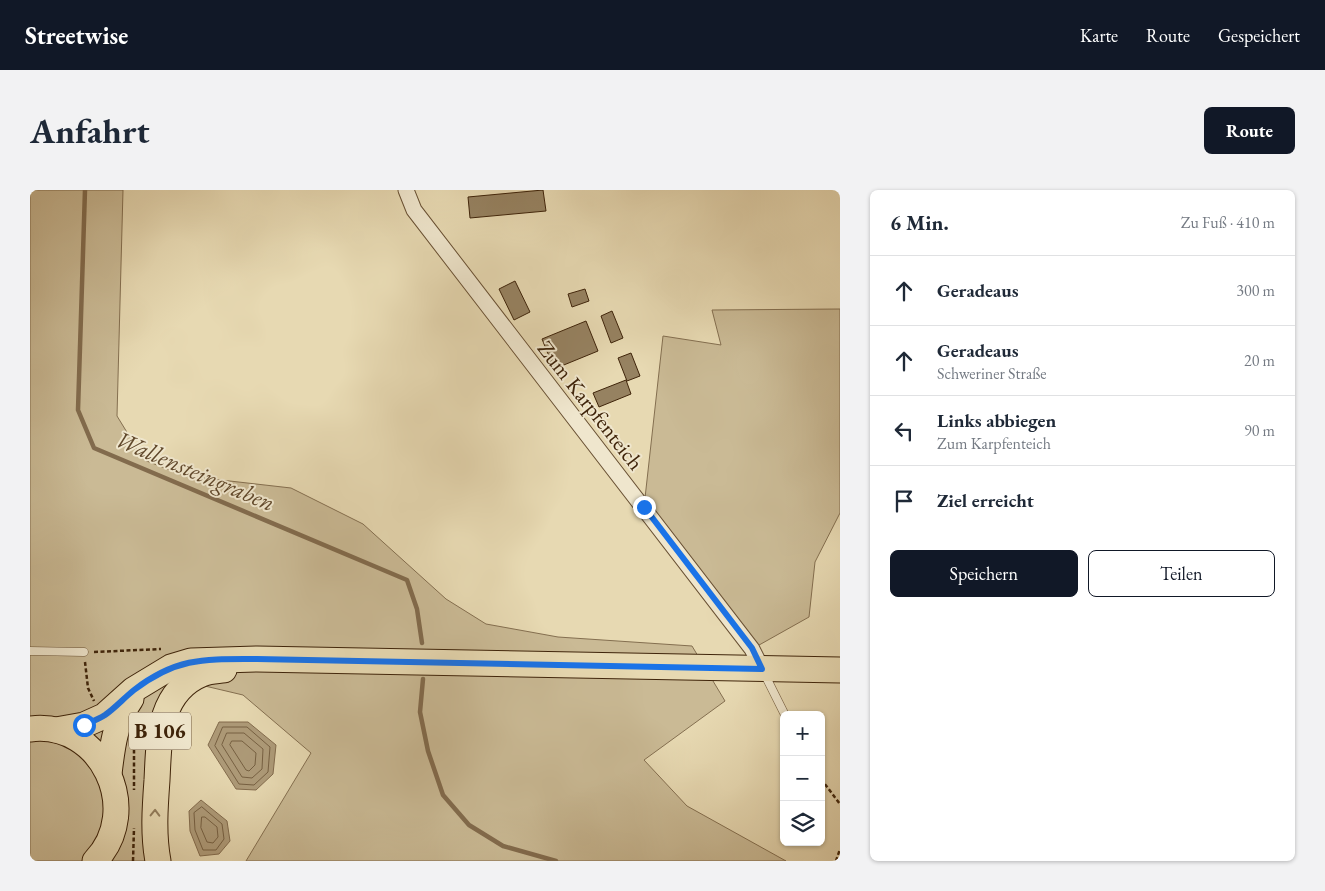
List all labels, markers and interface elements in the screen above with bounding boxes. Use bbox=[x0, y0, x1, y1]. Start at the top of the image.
text: Streetwise bbox=[25, 20, 128, 51]
text: Karte bbox=[1080, 24, 1118, 47]
text: Route bbox=[1146, 24, 1190, 47]
text: Gespeichert bbox=[1218, 24, 1300, 47]
button: Route bbox=[1204, 107, 1295, 154]
text: Anfahrt bbox=[30, 108, 150, 153]
text: 6 Min. bbox=[890, 209, 949, 236]
text: Zu Fuß · 410 m bbox=[1181, 212, 1275, 233]
icon: ahead bbox=[890, 277, 918, 305]
text: Geradeaus bbox=[937, 278, 1019, 303]
text: 300 m bbox=[1236, 280, 1275, 301]
street label: Zum Karpfenteich bbox=[531, 335, 650, 476]
text: Geradeaus bbox=[937, 338, 1019, 363]
icon: ahead bbox=[890, 347, 918, 375]
text: 20 m bbox=[1244, 350, 1275, 371]
text: Schweriner Straße bbox=[937, 363, 1047, 384]
text: Links abbiegen bbox=[937, 408, 1056, 433]
icon: left bbox=[890, 417, 918, 445]
text: 90 m bbox=[1244, 420, 1275, 441]
water label: Wallensteingraben bbox=[111, 423, 279, 518]
text: Zum Karpfenteich bbox=[937, 433, 1051, 454]
icon: arrive bbox=[890, 487, 918, 515]
text: Ziel erreicht bbox=[937, 488, 1034, 513]
route end bbox=[633, 496, 656, 519]
button: Speichern bbox=[890, 550, 1078, 597]
button: Teilen bbox=[1088, 550, 1275, 597]
map controls bbox=[780, 711, 825, 846]
button: + bbox=[780, 711, 825, 756]
road number: B 106 bbox=[129, 712, 191, 750]
route start bbox=[73, 714, 96, 737]
button: − bbox=[780, 756, 825, 801]
button: layers bbox=[780, 801, 825, 846]
one-way arrow bbox=[150, 808, 160, 816]

